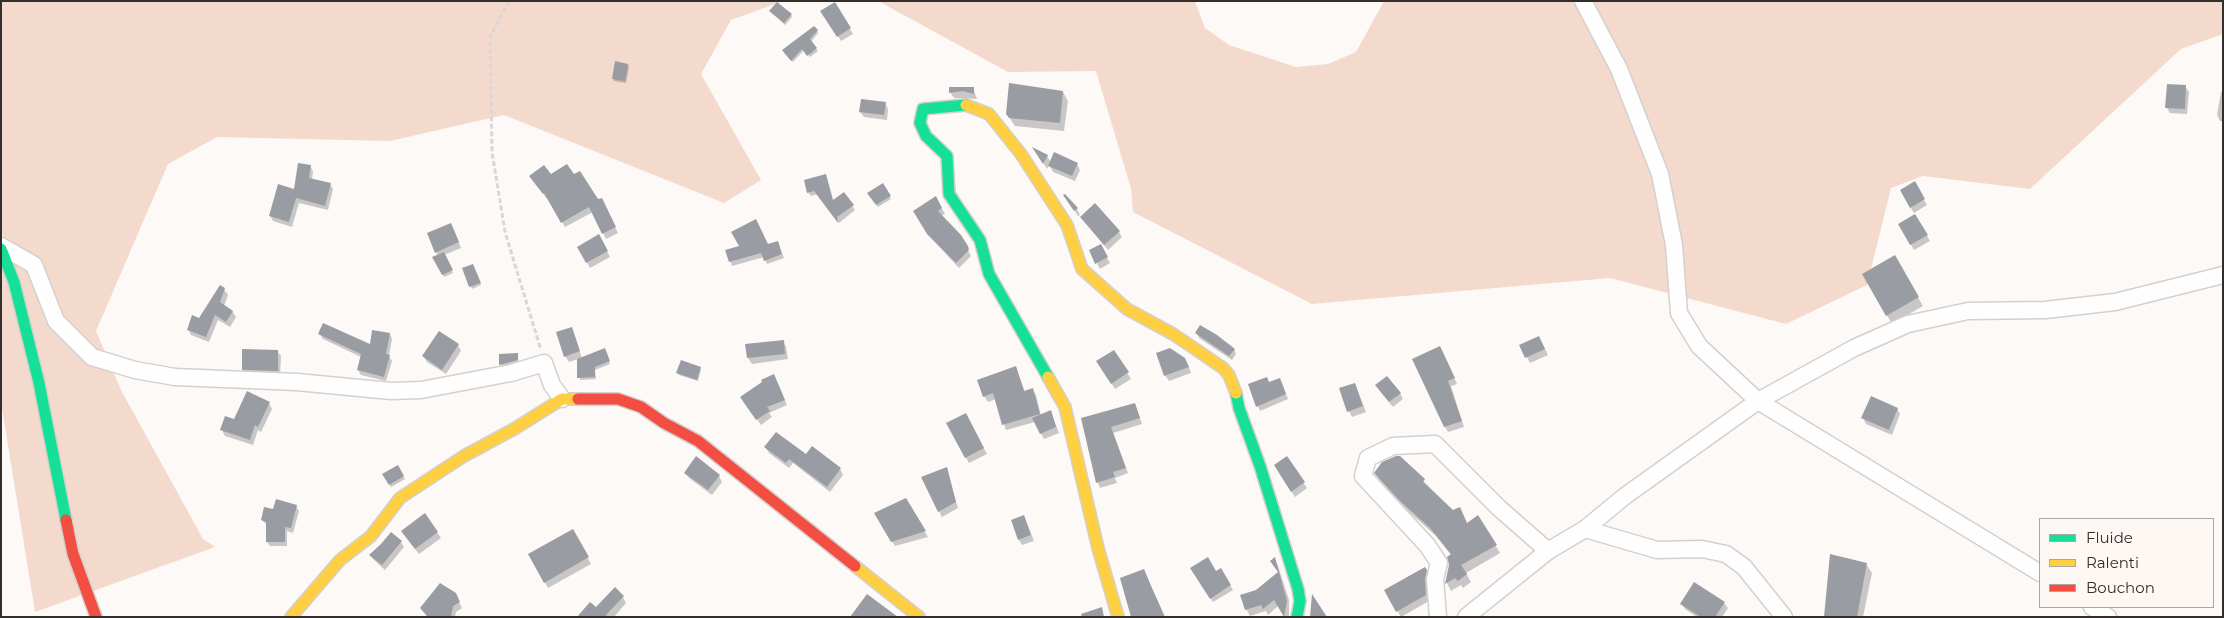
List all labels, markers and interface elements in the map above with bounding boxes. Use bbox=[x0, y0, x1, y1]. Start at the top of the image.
legend bbox=[2039, 518, 2214, 608]
text: Fluide bbox=[2086, 528, 2133, 547]
text: Ralenti bbox=[2086, 553, 2139, 572]
text: Bouchon bbox=[2086, 578, 2155, 597]

